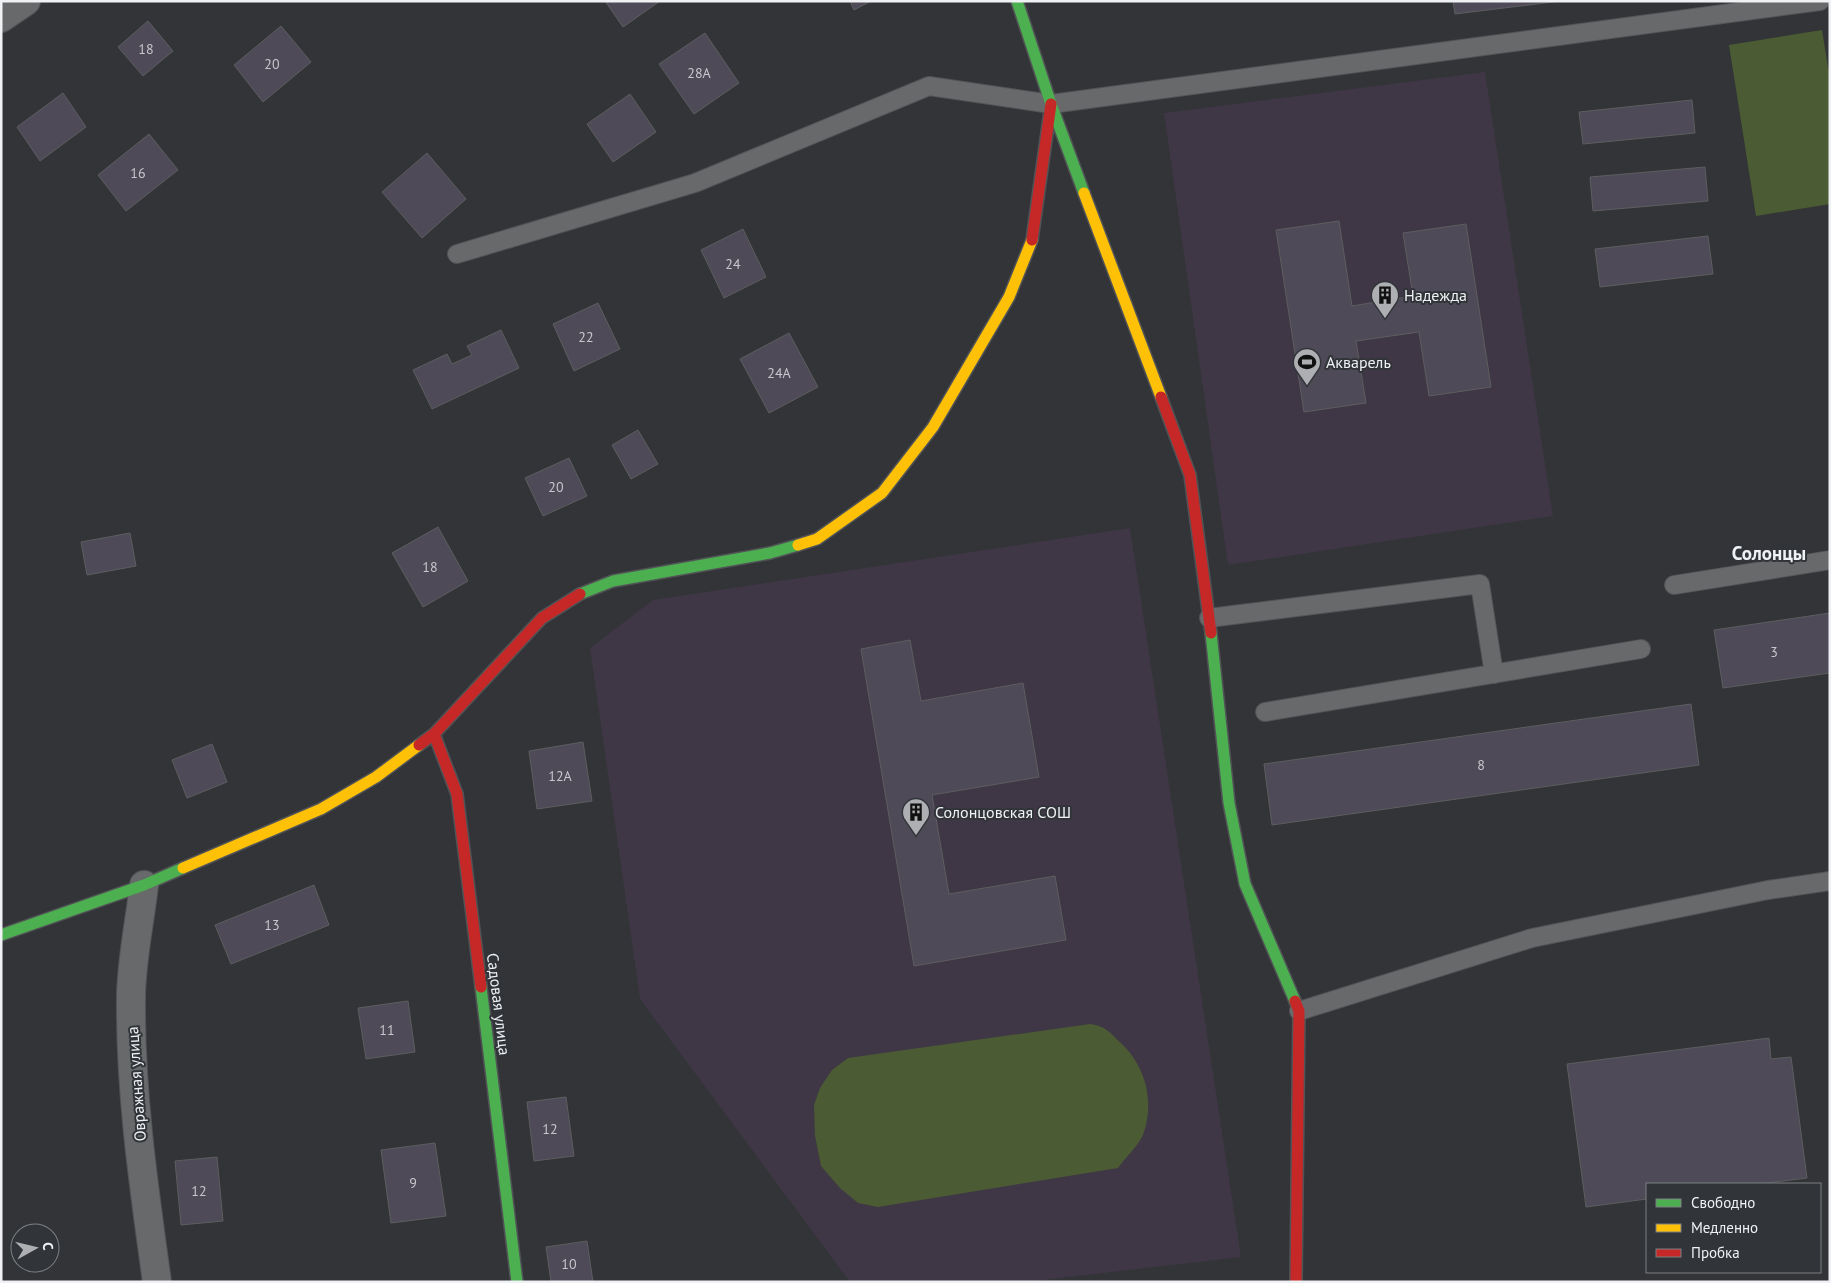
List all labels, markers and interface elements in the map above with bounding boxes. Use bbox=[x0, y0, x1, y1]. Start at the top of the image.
house number: 18 bbox=[138, 40, 154, 58]
house number: 20 bbox=[264, 55, 280, 73]
house number: 28А bbox=[687, 64, 712, 82]
house number: 16 bbox=[130, 164, 146, 182]
house number: 24 bbox=[725, 255, 741, 273]
building icon: Надежда bbox=[1370, 280, 1400, 319]
place label: Надежда bbox=[1404, 285, 1467, 305]
house number: 22 bbox=[578, 328, 594, 346]
sports icon: Акварель bbox=[1292, 347, 1322, 386]
place label: Акварель bbox=[1326, 352, 1391, 372]
house number: 24А bbox=[767, 364, 792, 382]
house number: 20 bbox=[548, 478, 564, 496]
district label: Солонцы bbox=[1732, 541, 1806, 565]
house number: 18 bbox=[422, 558, 438, 576]
house number: 3 bbox=[1770, 643, 1778, 661]
house number: 8 bbox=[1477, 756, 1485, 774]
house number: 12А bbox=[548, 767, 573, 785]
building icon: Солонцовская СОШ bbox=[901, 797, 931, 836]
place label: Солонцовская СОШ bbox=[935, 802, 1071, 822]
house number: 13 bbox=[264, 916, 280, 934]
street label: Садовая улица bbox=[483, 952, 515, 1056]
house number: 11 bbox=[379, 1021, 395, 1039]
street label: Овражная улица bbox=[122, 1026, 150, 1142]
house number: 12 bbox=[542, 1120, 558, 1138]
house number: 9 bbox=[409, 1174, 417, 1192]
house number: 12 bbox=[191, 1182, 207, 1200]
legend bbox=[1646, 1183, 1821, 1273]
text: Свободно bbox=[1691, 1193, 1755, 1212]
text: Медленно bbox=[1691, 1218, 1758, 1237]
north arrow bbox=[10, 1223, 60, 1273]
text: С bbox=[38, 1241, 57, 1251]
text: Пробка bbox=[1691, 1243, 1740, 1262]
house number: 10 bbox=[561, 1255, 577, 1273]

